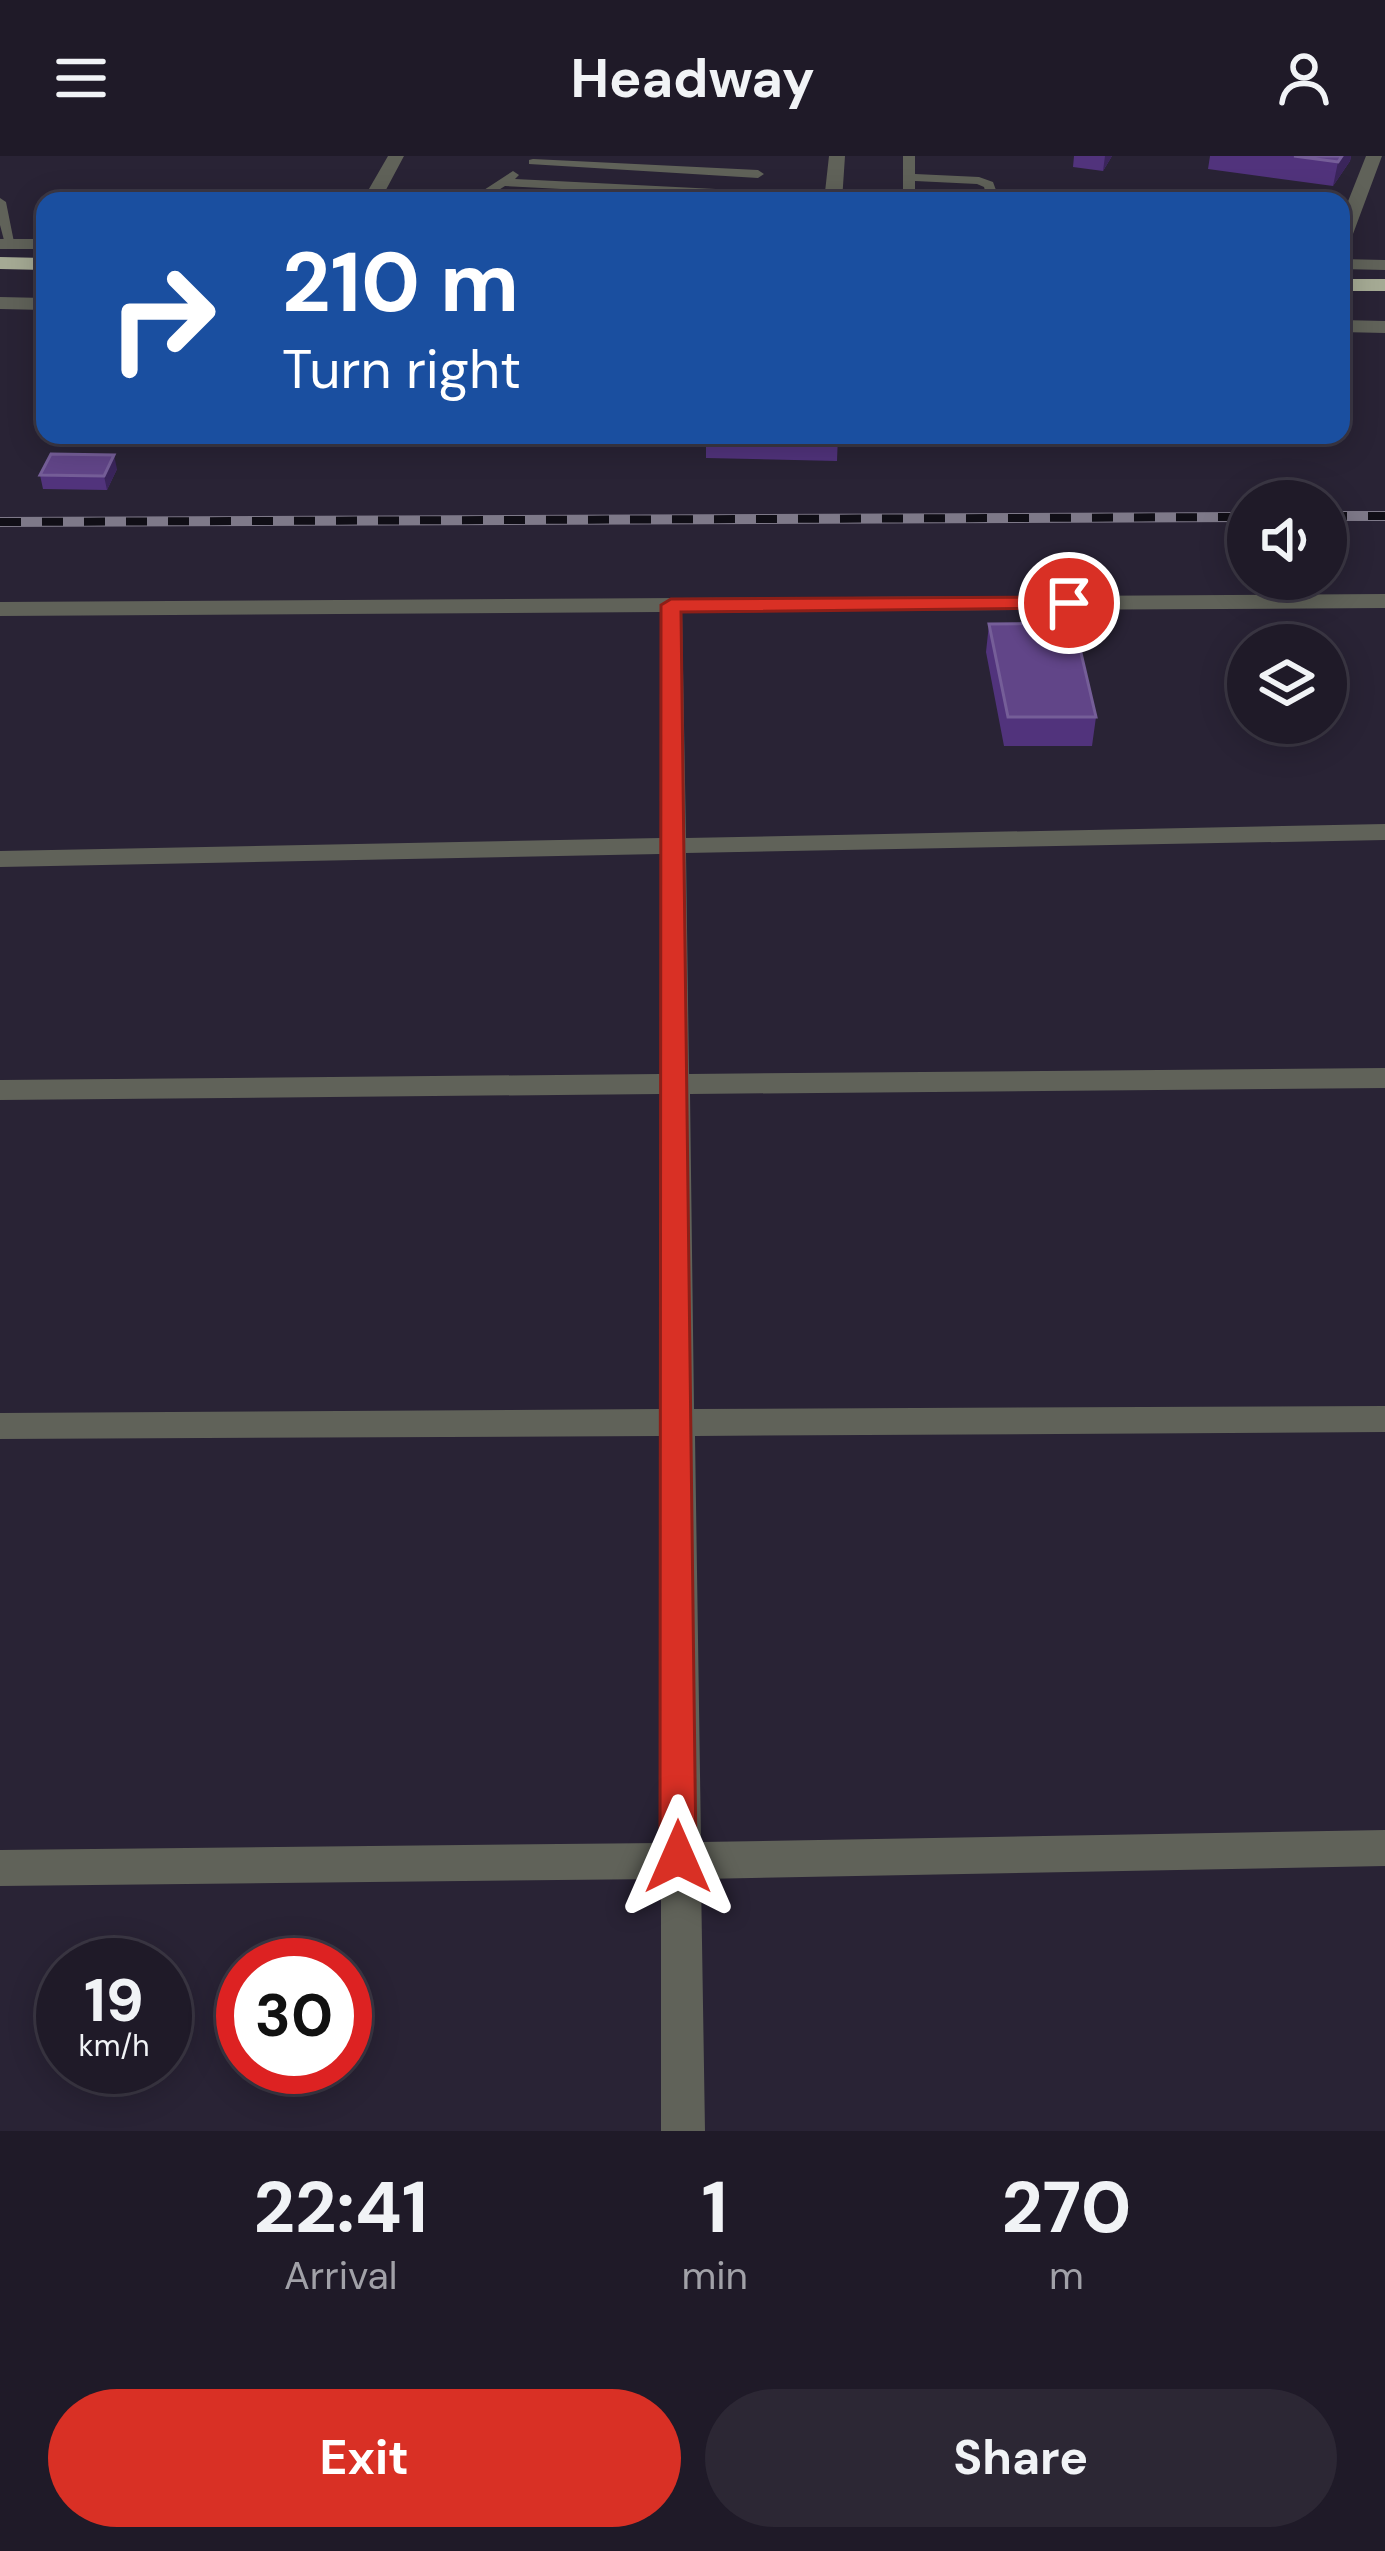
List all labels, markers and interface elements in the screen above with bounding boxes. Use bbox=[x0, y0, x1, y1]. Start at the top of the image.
text: Headway bbox=[570, 43, 815, 114]
icon: menu bbox=[48, 45, 114, 111]
icon: person bbox=[1271, 45, 1337, 111]
text: 210 m bbox=[282, 228, 519, 337]
icon: right bbox=[84, 240, 240, 396]
text: Turn right bbox=[282, 334, 521, 405]
map controls bbox=[1227, 480, 1347, 744]
button: sound bbox=[1227, 480, 1347, 600]
pin bbox=[1018, 552, 1120, 654]
icon: arrive bbox=[1036, 570, 1102, 636]
button: layers bbox=[1227, 624, 1347, 744]
position arrow bbox=[615, 1794, 741, 1920]
speed limit sign: 30 bbox=[216, 1938, 372, 2094]
text: 19 bbox=[84, 1961, 144, 2040]
text: km/h bbox=[79, 2026, 149, 2065]
text: 22:41 bbox=[254, 2161, 428, 2254]
text: 1 bbox=[702, 2161, 728, 2254]
text: 270 bbox=[1001, 2161, 1131, 2254]
text: Arrival bbox=[284, 2250, 398, 2301]
text: min bbox=[681, 2250, 748, 2301]
text: m bbox=[1049, 2250, 1084, 2301]
button: Exit bbox=[48, 2389, 681, 2527]
button: Share bbox=[705, 2389, 1337, 2527]

